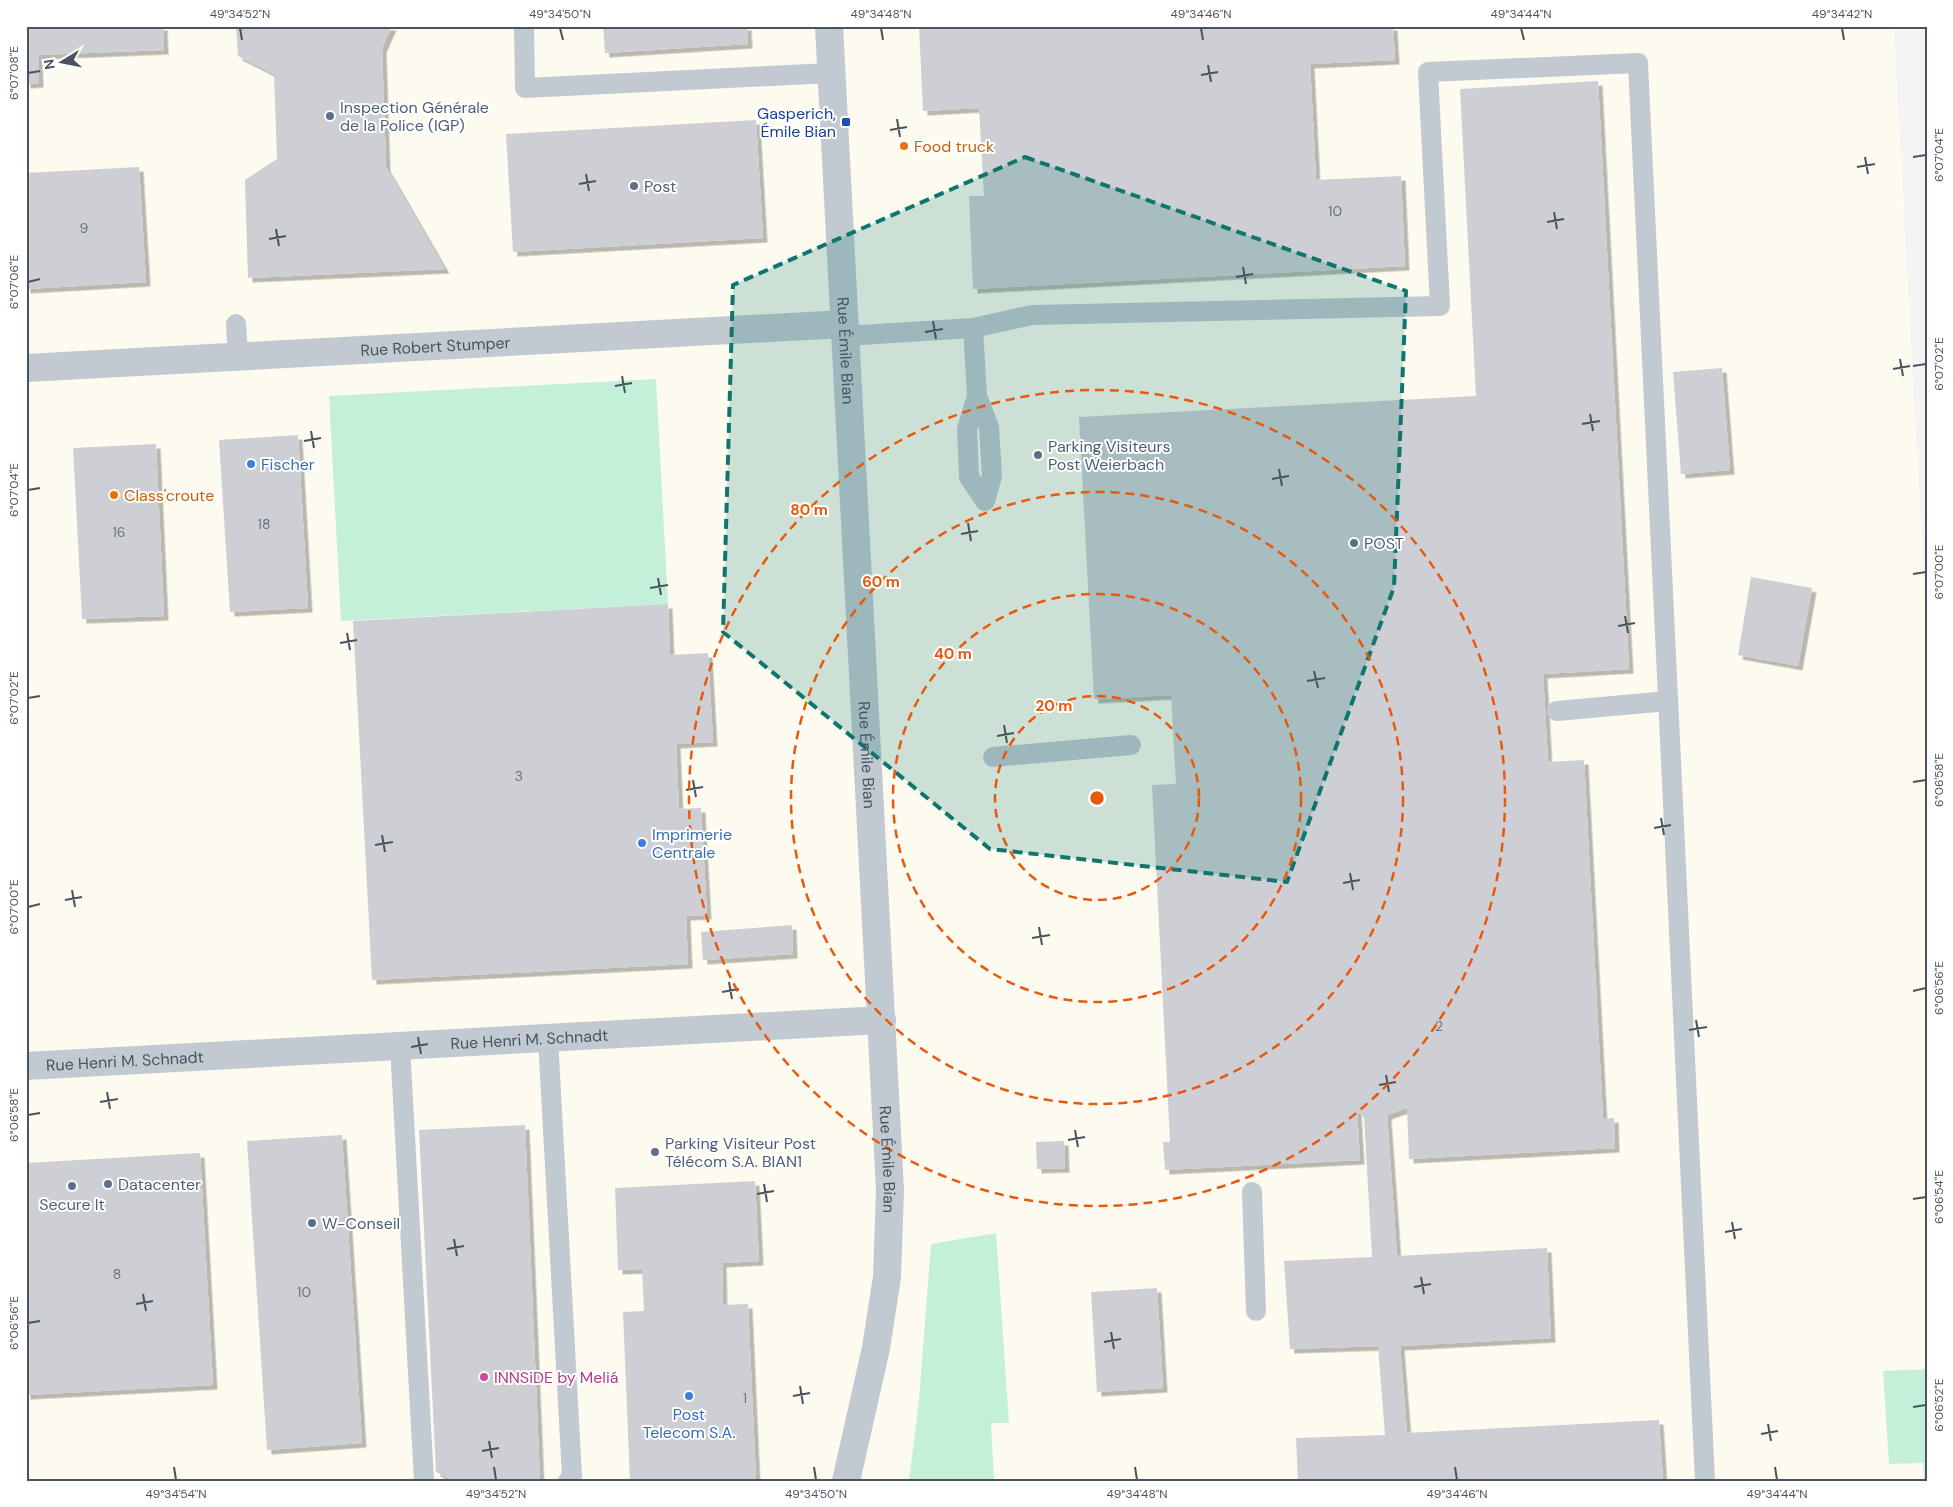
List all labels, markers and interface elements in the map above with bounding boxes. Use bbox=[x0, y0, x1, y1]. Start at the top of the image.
text: 49°34'52"N bbox=[210, 6, 270, 22]
text: 49°34'50"N bbox=[529, 6, 591, 22]
text: 49°34'48"N bbox=[851, 6, 911, 22]
text: 49°34'46"N bbox=[1170, 6, 1232, 22]
text: 49°34'44"N bbox=[1491, 6, 1551, 22]
text: 49°34'42"N bbox=[1812, 6, 1872, 22]
north arrow bbox=[38, 38, 88, 88]
text: 6°07'08"E bbox=[6, 46, 22, 100]
text: N bbox=[39, 58, 59, 71]
place label: Inspection Générale de la Police (IGP) bbox=[340, 97, 489, 136]
place label: Gasperich, Émile Bian bbox=[757, 103, 836, 142]
marker: Inspection Générale de la Police (IGP) bbox=[324, 110, 336, 122]
marker: Gasperich, Émile Bian bbox=[840, 116, 852, 128]
text: 6°07'04"E bbox=[1931, 128, 1947, 182]
place label: Food truck bbox=[914, 136, 994, 157]
marker: Food truck bbox=[898, 140, 910, 152]
place label: Post bbox=[644, 176, 676, 197]
marker: Post bbox=[628, 180, 640, 192]
house number: 10 bbox=[1328, 202, 1342, 220]
house number: 9 bbox=[80, 219, 89, 237]
text: 6°07'06"E bbox=[6, 255, 22, 309]
street label: Rue Émile Bian bbox=[833, 296, 859, 405]
street label: Rue Robert Stumper bbox=[360, 331, 511, 360]
text: 6°07'02"E bbox=[1931, 337, 1947, 391]
place label: Parking Visiteurs Post Weierbach bbox=[1048, 436, 1170, 475]
marker: Parking Visiteurs Post Weierbach bbox=[1032, 449, 1044, 461]
place label: Fischer bbox=[261, 454, 315, 475]
marker: Fischer bbox=[245, 458, 257, 470]
text: 6°07'04"E bbox=[6, 463, 22, 517]
place label: Class'croute bbox=[124, 485, 214, 506]
marker: Class'croute bbox=[108, 489, 120, 501]
text: 80 m bbox=[790, 500, 828, 520]
house number: 18 bbox=[258, 515, 270, 533]
house number: 16 bbox=[112, 523, 126, 541]
place label: POST bbox=[1364, 533, 1404, 554]
marker: POST bbox=[1348, 537, 1360, 549]
text: 6°07'00"E bbox=[1931, 544, 1947, 600]
text: 60 m bbox=[862, 572, 900, 592]
text: 40 m bbox=[934, 644, 972, 664]
text: 6°07'02"E bbox=[6, 671, 22, 725]
text: 20 m bbox=[1036, 696, 1072, 716]
street label: Rue Émile Bian bbox=[854, 701, 881, 809]
text: 6°06'58"E bbox=[1931, 753, 1947, 807]
house number: 3 bbox=[515, 767, 523, 785]
centre of rings bbox=[1088, 789, 1106, 807]
place label: Imprimerie Centrale bbox=[652, 824, 732, 863]
marker: Imprimerie Centrale bbox=[636, 837, 648, 849]
text: 6°07'00"E bbox=[6, 879, 22, 935]
text: 6°06'56"E bbox=[1931, 961, 1947, 1015]
house number: 2 bbox=[1435, 1017, 1443, 1035]
street label: Rue Henri M. Schnadt bbox=[450, 1024, 609, 1054]
street label: Rue Henri M. Schnadt bbox=[45, 1046, 204, 1075]
text: 6°06'58"E bbox=[6, 1088, 22, 1142]
street label: Rue Émile Bian bbox=[875, 1105, 901, 1214]
place label: Parking Visiteur Post Télécom S.A. BIAN1 bbox=[665, 1133, 816, 1172]
marker: Parking Visiteur Post Télécom S.A. BIAN1 bbox=[649, 1146, 661, 1158]
text: 6°06'54"E bbox=[1931, 1170, 1947, 1224]
place label: Datacenter bbox=[118, 1174, 201, 1195]
marker: Datacenter bbox=[102, 1178, 114, 1190]
marker: Secure It bbox=[66, 1180, 78, 1192]
place label: Secure It bbox=[39, 1194, 105, 1215]
place label: W-Conseil bbox=[322, 1213, 400, 1234]
marker: W-Conseil bbox=[306, 1217, 318, 1229]
house number: 8 bbox=[113, 1265, 121, 1283]
house number: 10 bbox=[297, 1283, 311, 1301]
text: 6°06'56"E bbox=[6, 1296, 22, 1350]
place label: INNSiDE by Meliá bbox=[494, 1367, 618, 1388]
marker: INNSiDE by Meliá bbox=[478, 1371, 490, 1383]
text: 6°06'52"E bbox=[1931, 1378, 1947, 1432]
house number: 1 bbox=[743, 1389, 747, 1407]
marker: Post Telecom S.A. bbox=[683, 1390, 695, 1402]
place label: Post Telecom S.A. bbox=[643, 1404, 735, 1443]
text: 49°34'54"N bbox=[145, 1486, 207, 1502]
text: 49°34'52"N bbox=[466, 1486, 526, 1502]
text: 49°34'50"N bbox=[785, 1486, 847, 1502]
text: 49°34'48"N bbox=[1107, 1486, 1167, 1502]
text: 49°34'46"N bbox=[1426, 1486, 1488, 1502]
text: 49°34'44"N bbox=[1747, 1486, 1807, 1502]

